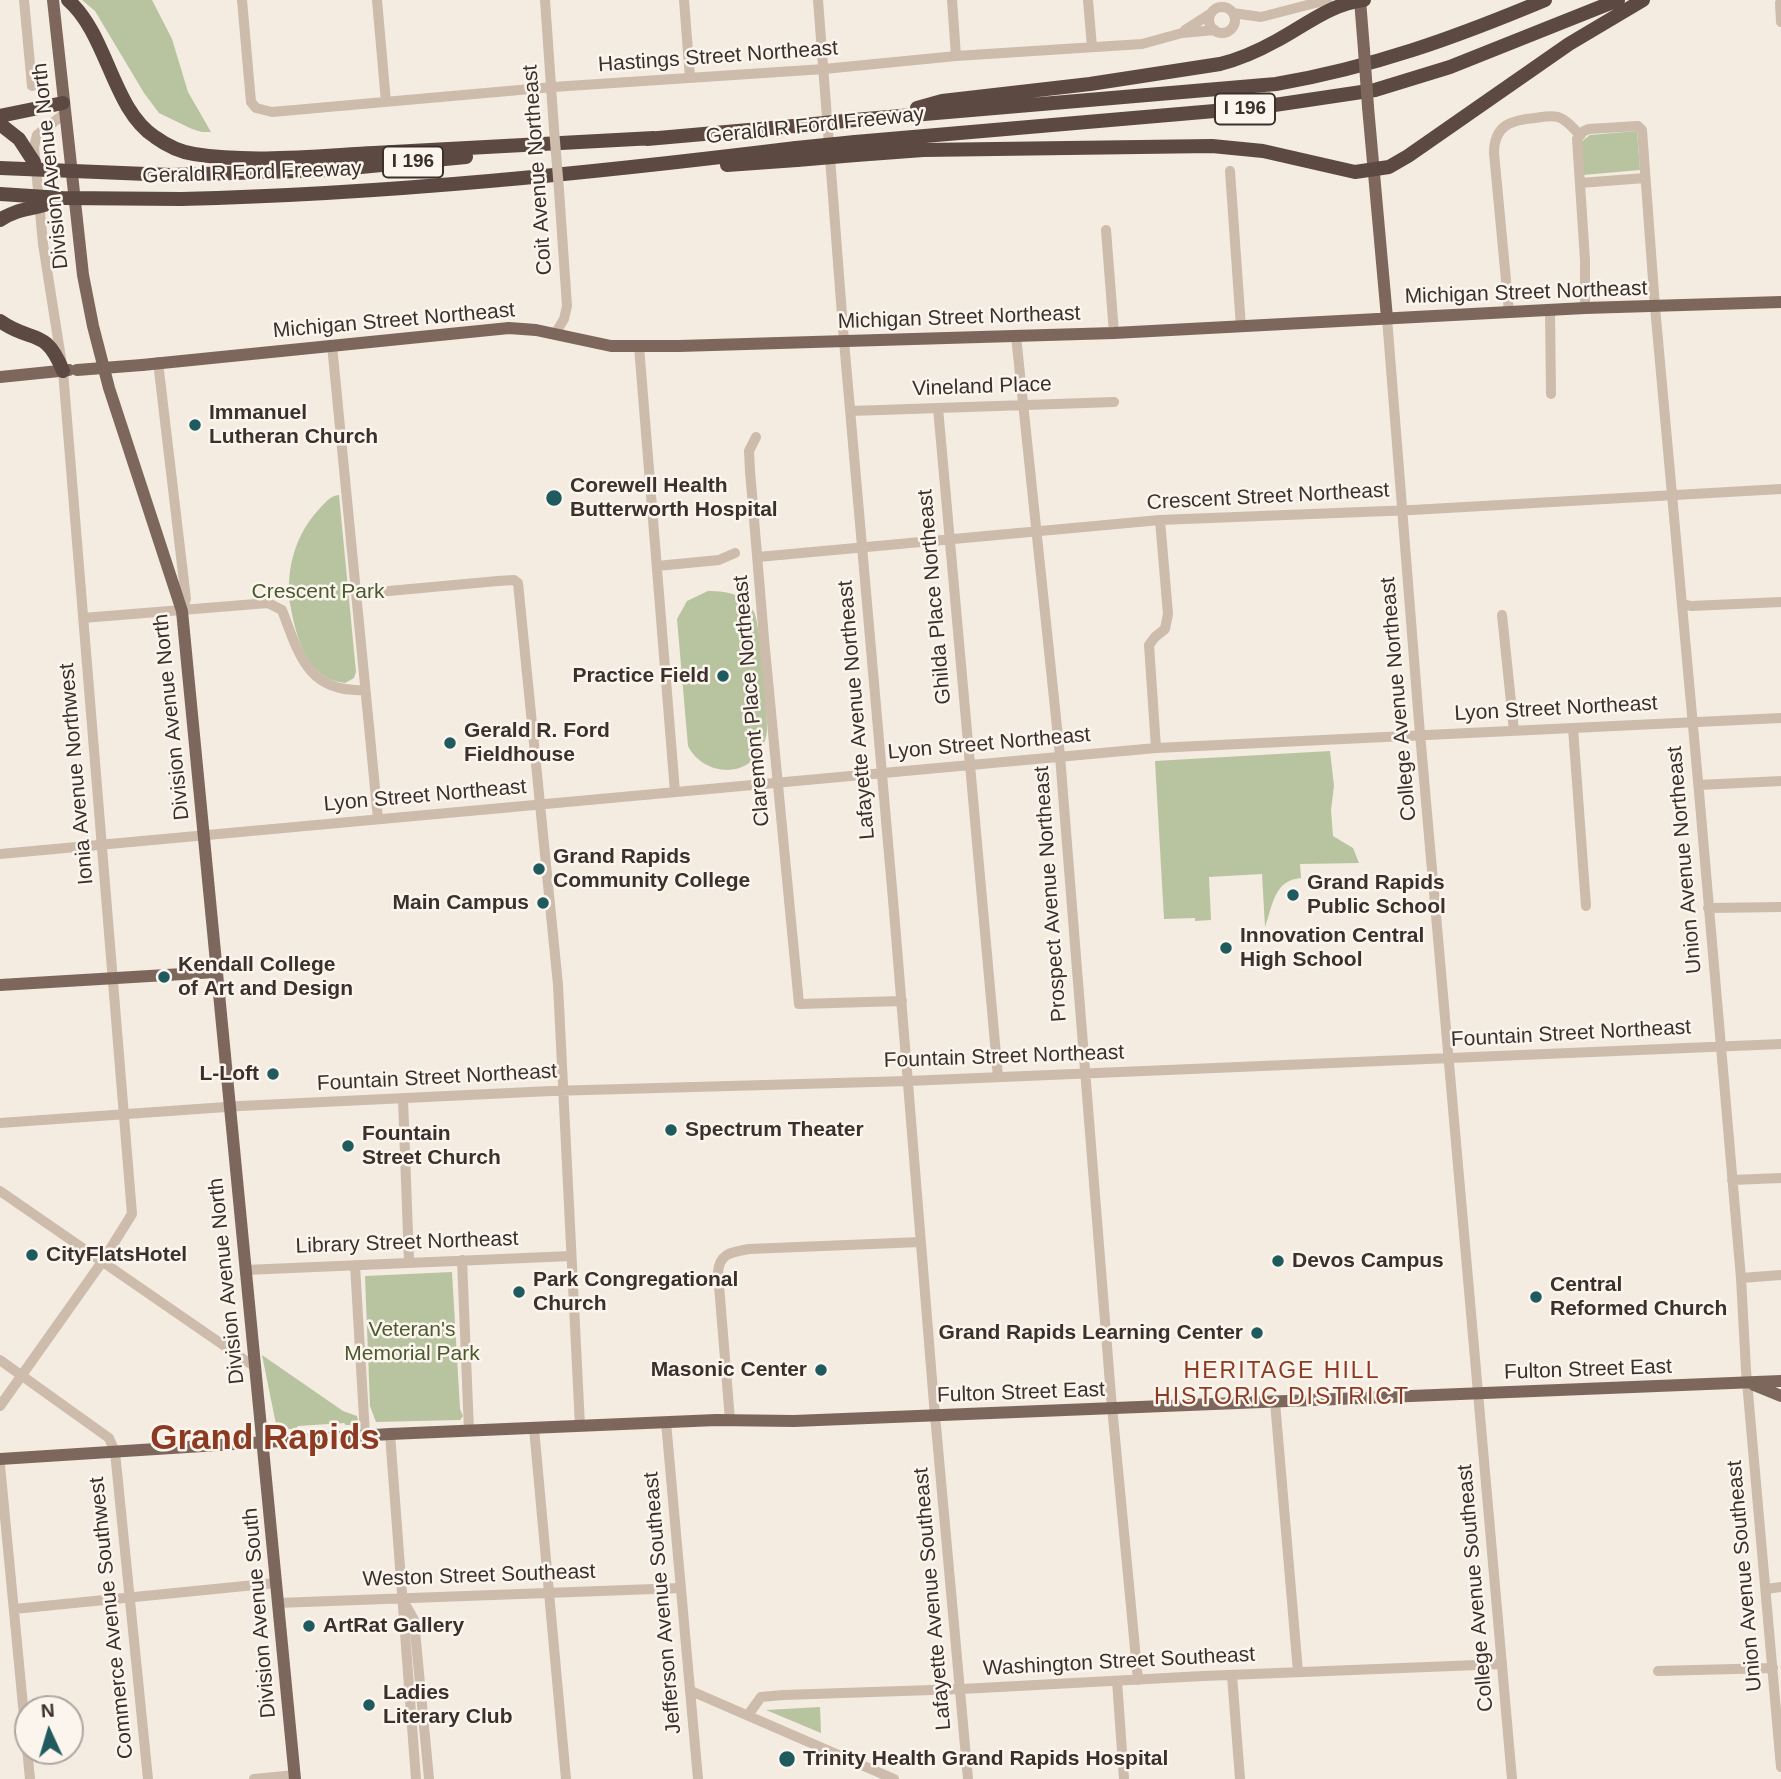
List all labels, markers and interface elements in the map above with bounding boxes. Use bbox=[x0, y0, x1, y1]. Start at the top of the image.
street label: Hastings Street Northeast bbox=[597, 36, 839, 78]
street label: Division Avenue North bbox=[28, 62, 74, 270]
street label: Coit Avenue Northeast bbox=[518, 64, 558, 276]
road number: I 196 bbox=[1215, 94, 1275, 124]
street label: Gerald R Ford Freeway bbox=[705, 102, 925, 150]
road number: I 196 bbox=[383, 146, 443, 178]
street label: Gerald R Ford Freeway bbox=[142, 157, 362, 189]
street label: Michigan Street Northeast bbox=[1404, 276, 1648, 310]
street label: Michigan Street Northeast bbox=[272, 298, 516, 344]
street label: Michigan Street Northeast bbox=[837, 301, 1081, 335]
street label: Vineland Place bbox=[912, 372, 1052, 402]
place label: Immanuel Lutheran Church bbox=[209, 400, 378, 450]
marker: Immanuel Lutheran Church bbox=[187, 417, 203, 433]
place label: Corewell Health Butterworth Hospital bbox=[570, 473, 778, 523]
street label: Crescent Street Northeast bbox=[1146, 478, 1390, 516]
marker: Corewell Health Butterworth Hospital bbox=[544, 488, 564, 508]
street label: Ghilda Place Northeast bbox=[913, 488, 957, 706]
street label: Claremont Place Northeast bbox=[728, 574, 776, 828]
street label: College Avenue Northeast bbox=[1376, 576, 1422, 822]
park label: Crescent Park bbox=[251, 579, 385, 605]
street label: Lafayette Avenue Northeast bbox=[833, 579, 881, 841]
street label: Division Avenue North bbox=[149, 613, 195, 821]
street label: Ionia Avenue Northwest bbox=[55, 662, 99, 886]
place label: Practice Field bbox=[572, 663, 709, 689]
marker: Practice Field bbox=[715, 668, 731, 684]
street label: Lyon Street Northeast bbox=[1454, 691, 1658, 727]
place label: Gerald R. Ford Fieldhouse bbox=[464, 718, 610, 768]
street label: Lyon Street Northeast bbox=[887, 723, 1091, 765]
marker: Gerald R. Ford Fieldhouse bbox=[442, 735, 458, 751]
street label: Union Avenue Northeast bbox=[1662, 745, 1708, 975]
street label: Prospect Avenue Northeast bbox=[1029, 765, 1073, 1023]
street label: Lyon Street Northeast bbox=[323, 775, 527, 817]
place label: Grand Rapids Community College bbox=[553, 844, 750, 894]
marker: Grand Rapids Community College bbox=[531, 861, 547, 877]
place label: Grand Rapids Public School bbox=[1307, 870, 1446, 920]
marker: Grand Rapids Public School bbox=[1285, 887, 1301, 903]
place label: Main Campus bbox=[392, 890, 529, 916]
marker: Main Campus bbox=[535, 895, 551, 911]
place label: Innovation Central High School bbox=[1240, 923, 1424, 973]
marker: Innovation Central High School bbox=[1218, 940, 1234, 956]
place label: Kendall College of Art and Design bbox=[178, 952, 353, 1002]
marker: Kendall College of Art and Design bbox=[156, 969, 172, 985]
street label: Fountain Street Northeast bbox=[1450, 1015, 1692, 1053]
street label: Fountain Street Northeast bbox=[883, 1040, 1125, 1074]
street label: Fountain Street Northeast bbox=[316, 1059, 558, 1097]
place label: L-Loft bbox=[200, 1061, 259, 1087]
marker: L-Loft bbox=[265, 1066, 281, 1082]
place label: Spectrum Theater bbox=[685, 1117, 864, 1143]
place label: Fountain Street Church bbox=[362, 1121, 501, 1171]
marker: Spectrum Theater bbox=[663, 1122, 679, 1138]
marker: Fountain Street Church bbox=[340, 1138, 356, 1154]
street label: Division Avenue North bbox=[204, 1177, 250, 1385]
street label: Library Street Northeast bbox=[295, 1227, 519, 1259]
place label: CityFlatsHotel bbox=[46, 1242, 187, 1268]
marker: CityFlatsHotel bbox=[24, 1247, 40, 1263]
place label: Devos Campus bbox=[1292, 1248, 1444, 1274]
marker: Devos Campus bbox=[1270, 1253, 1286, 1269]
place label: Park Congregational Church bbox=[533, 1267, 738, 1317]
place label: Central Reformed Church bbox=[1550, 1272, 1727, 1322]
marker: Park Congregational Church bbox=[511, 1284, 527, 1300]
marker: Central Reformed Church bbox=[1528, 1289, 1544, 1305]
park label: Veteran's Memorial Park bbox=[344, 1317, 480, 1367]
place label: Grand Rapids Learning Center bbox=[938, 1320, 1243, 1346]
marker: Grand Rapids Learning Center bbox=[1249, 1325, 1265, 1341]
street label: Fulton Street East bbox=[1504, 1354, 1672, 1386]
place label: Masonic Center bbox=[651, 1357, 807, 1383]
district label: HERITAGE HILL HISTORIC DISTRICT bbox=[1156, 1358, 1408, 1412]
marker: Masonic Center bbox=[813, 1362, 829, 1378]
street label: Fulton Street East bbox=[937, 1377, 1105, 1409]
district label: Grand Rapids bbox=[150, 1418, 380, 1460]
street label: Union Avenue Southeast bbox=[1722, 1459, 1768, 1693]
street label: College Avenue Southeast bbox=[1453, 1463, 1499, 1713]
street label: Lafayette Avenue Southeast bbox=[909, 1467, 957, 1731]
street label: Jefferson Avenue Southeast bbox=[639, 1471, 687, 1735]
street label: Commerce Avenue Southwest bbox=[85, 1476, 139, 1760]
street label: Division Avenue South bbox=[238, 1507, 282, 1719]
street label: Weston Street Southeast bbox=[362, 1559, 596, 1593]
place label: ArtRat Gallery bbox=[323, 1613, 464, 1639]
marker: ArtRat Gallery bbox=[301, 1618, 317, 1634]
street label: Washington Street Southeast bbox=[982, 1642, 1256, 1682]
place label: Ladies Literary Club bbox=[383, 1680, 513, 1730]
north arrow bbox=[14, 1695, 84, 1765]
marker: Ladies Literary Club bbox=[361, 1697, 377, 1713]
text: N bbox=[40, 1700, 55, 1722]
place label: Trinity Health Grand Rapids Hospital bbox=[803, 1746, 1168, 1772]
marker: Trinity Health Grand Rapids Hospital bbox=[777, 1749, 797, 1769]

